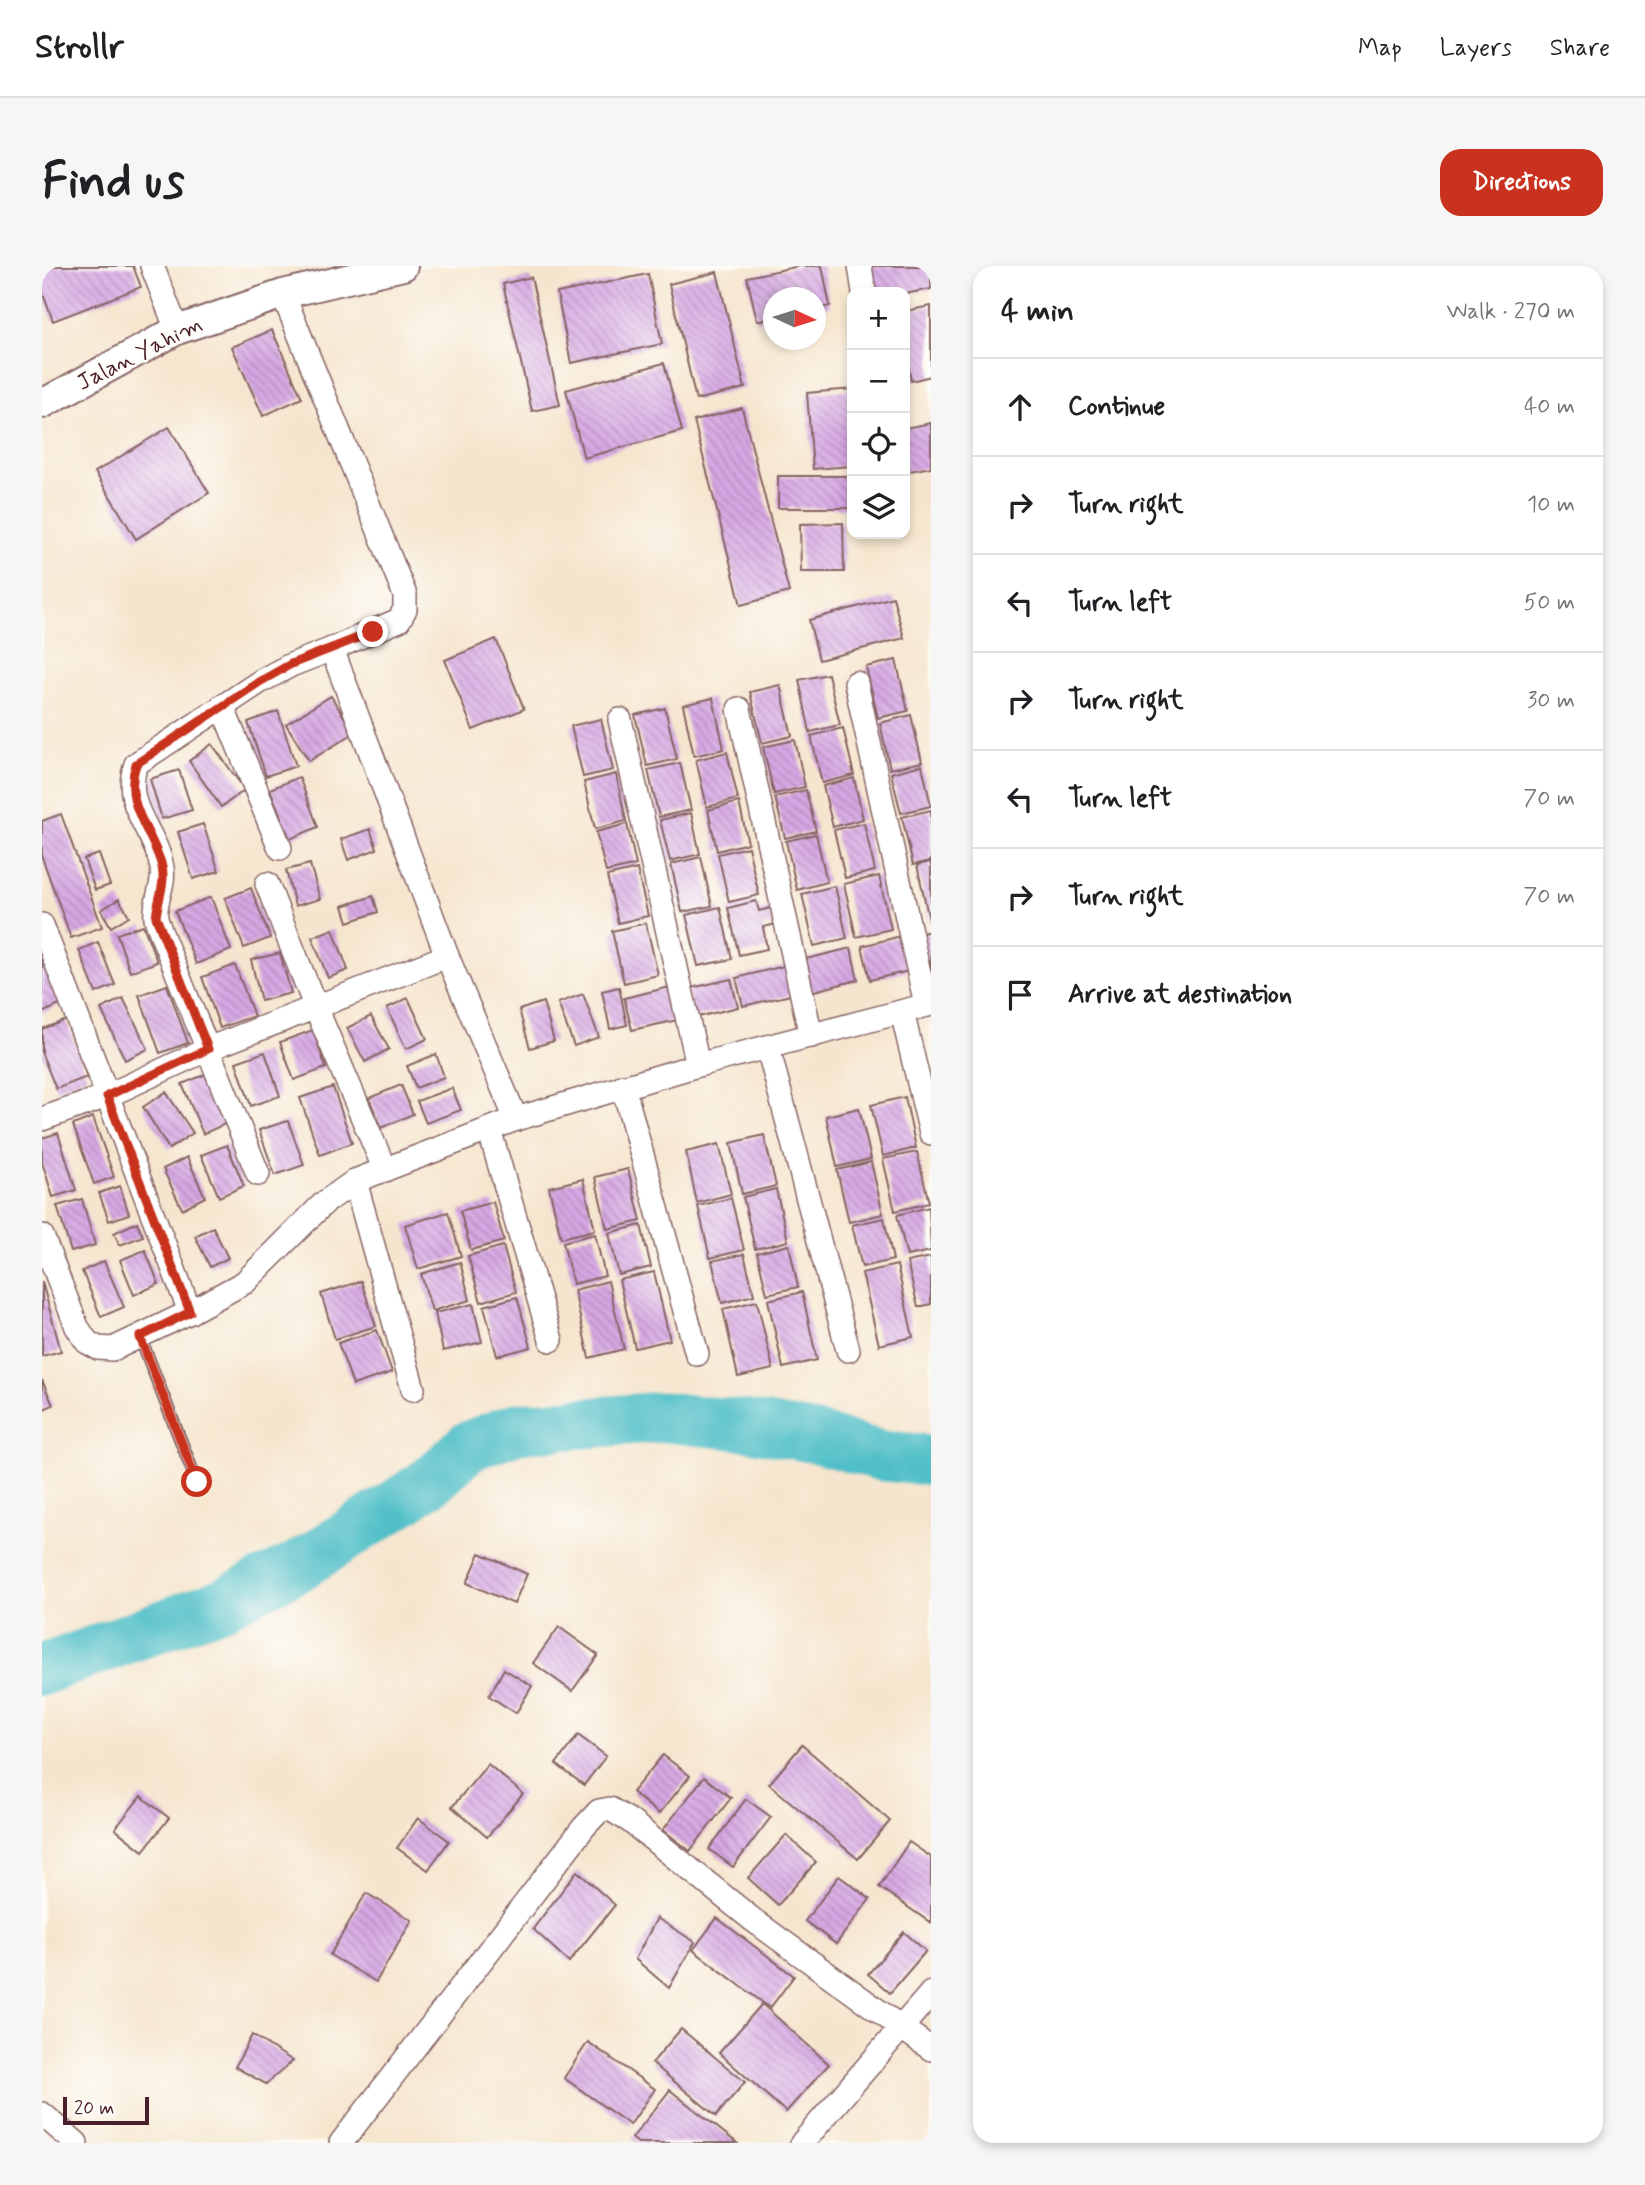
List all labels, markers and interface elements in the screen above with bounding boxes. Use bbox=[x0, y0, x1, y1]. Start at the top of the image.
text: Strollr bbox=[35, 26, 124, 70]
text: Map bbox=[1358, 33, 1402, 64]
text: Layers bbox=[1440, 33, 1512, 64]
text: Share bbox=[1550, 33, 1610, 64]
button: Directions bbox=[1440, 149, 1603, 216]
text: Find us bbox=[42, 150, 185, 215]
north arrow bbox=[763, 287, 826, 350]
map controls bbox=[847, 287, 910, 539]
button: + bbox=[847, 287, 910, 350]
text: 4 min bbox=[1001, 292, 1074, 331]
text: Walk · 270 m bbox=[1446, 297, 1575, 327]
street label: Jalan Yahim bbox=[72, 310, 208, 398]
button: − bbox=[847, 350, 910, 413]
icon: ahead bbox=[1001, 388, 1039, 426]
text: Continue bbox=[1068, 390, 1165, 424]
text: 40 m bbox=[1524, 392, 1575, 422]
button: locate bbox=[847, 413, 910, 476]
button: layers bbox=[847, 476, 910, 539]
icon: right bbox=[1001, 486, 1039, 524]
text: Turn right bbox=[1068, 488, 1184, 522]
text: 10 m bbox=[1527, 490, 1575, 520]
icon: left bbox=[1001, 584, 1039, 622]
text: Turn left bbox=[1068, 586, 1172, 620]
text: 50 m bbox=[1524, 588, 1575, 618]
route end bbox=[357, 616, 388, 647]
icon: right bbox=[1001, 682, 1039, 720]
text: Turn right bbox=[1068, 684, 1184, 718]
text: 30 m bbox=[1527, 686, 1575, 716]
icon: left bbox=[1001, 780, 1039, 818]
text: Turn left bbox=[1068, 782, 1172, 816]
text: 70 m bbox=[1523, 784, 1575, 814]
icon: right bbox=[1001, 878, 1039, 916]
text: Turn right bbox=[1068, 880, 1184, 914]
text: 70 m bbox=[1523, 882, 1575, 912]
icon: arrive bbox=[1001, 976, 1039, 1014]
text: Arrive at destination bbox=[1068, 978, 1292, 1012]
route start bbox=[181, 1466, 212, 1497]
scale bar bbox=[63, 2094, 149, 2126]
text: 20 m bbox=[74, 2096, 114, 2121]

